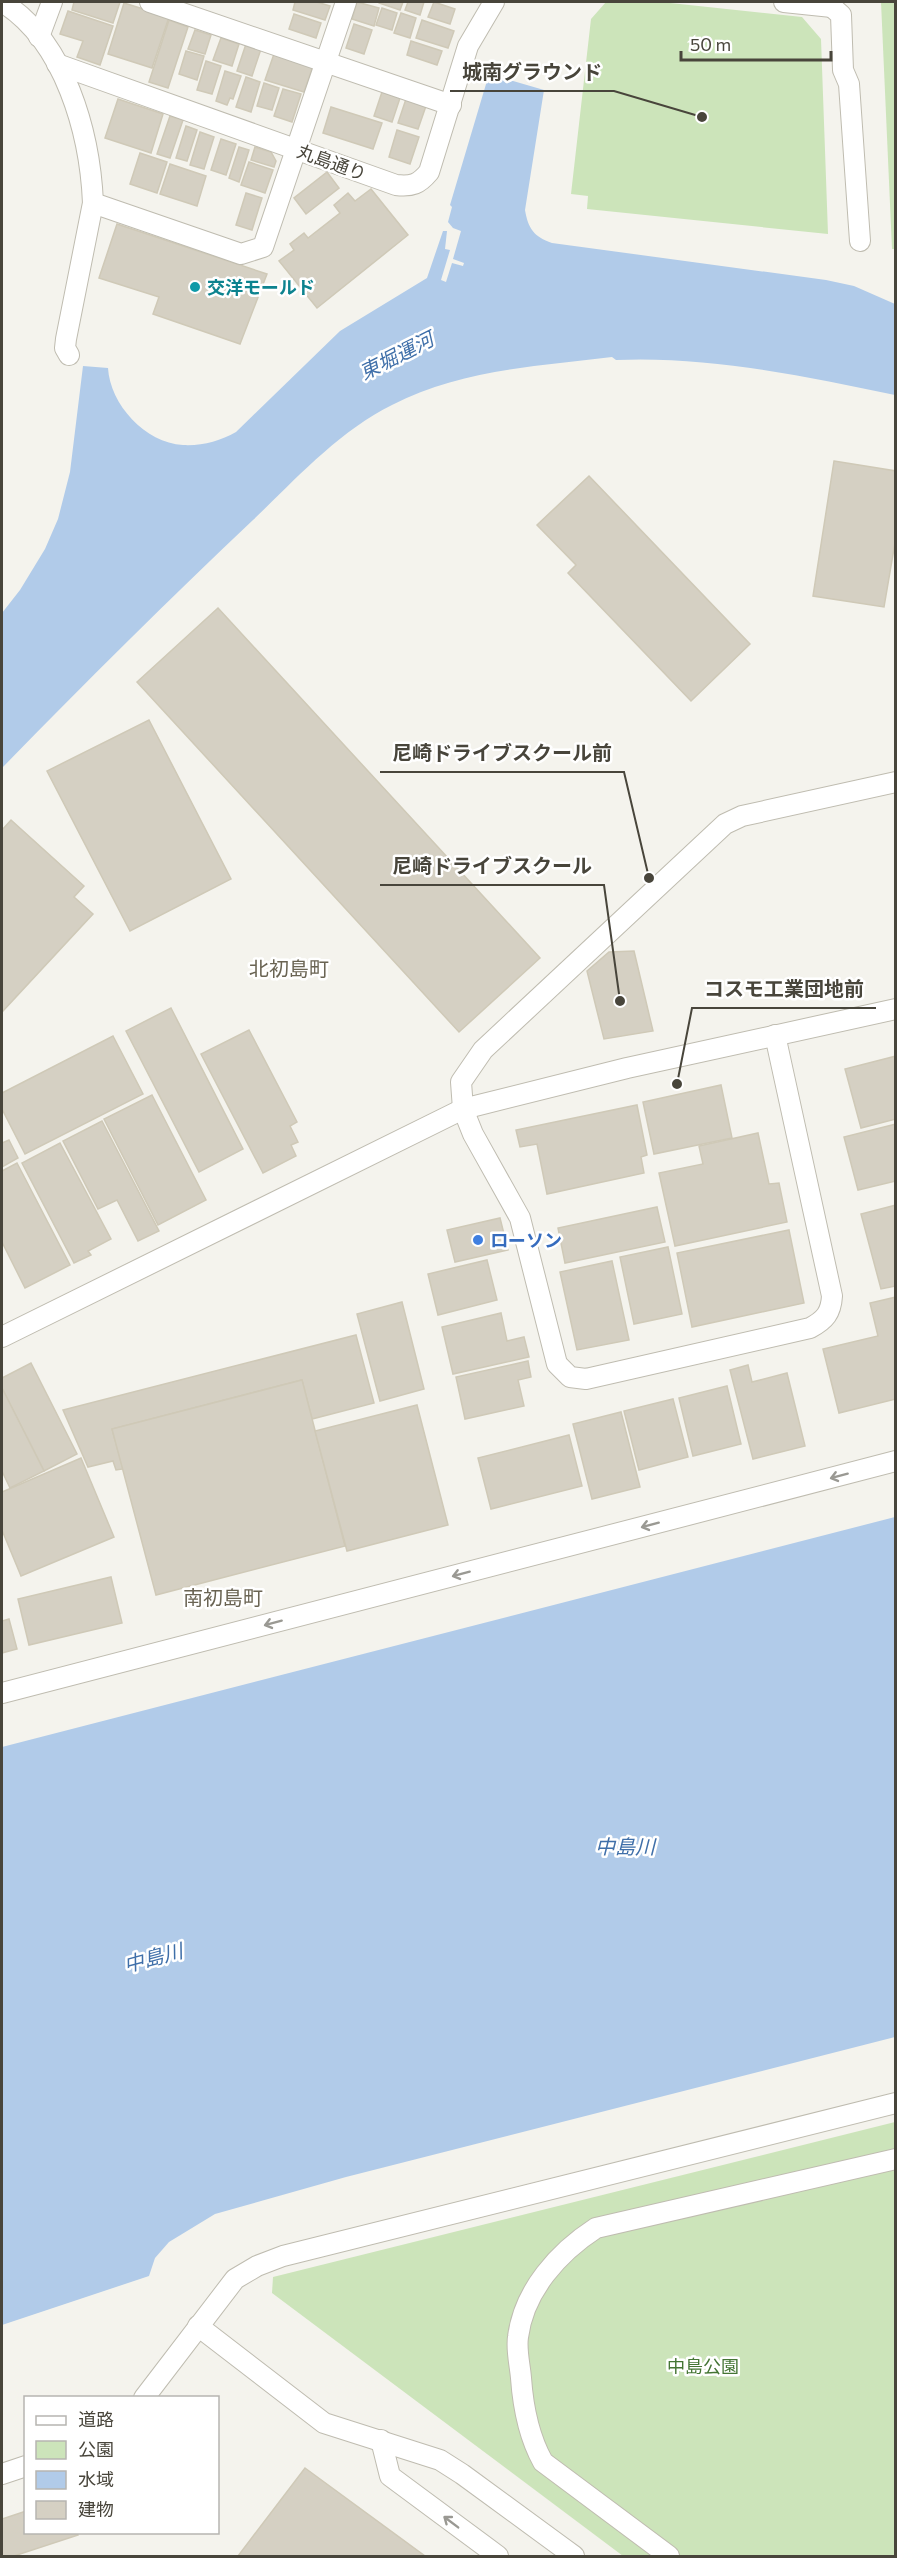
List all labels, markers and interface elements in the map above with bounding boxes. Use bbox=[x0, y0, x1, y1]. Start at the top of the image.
scale bar bbox=[681, 24, 831, 62]
text: 50 m bbox=[690, 33, 731, 55]
callout: 城南グラウンド bbox=[450, 53, 614, 91]
text: 城南グラウンド bbox=[462, 59, 602, 83]
street label: 丸島通り bbox=[294, 139, 370, 185]
place label: 交洋モールド bbox=[207, 276, 315, 298]
marker: 交洋モールド bbox=[188, 280, 202, 294]
water label: 東堀運河 bbox=[355, 324, 441, 384]
callout: 尼崎ドライブスクール前 bbox=[380, 734, 624, 772]
text: 尼崎ドライブスクール前 bbox=[392, 740, 612, 764]
callout: 尼崎ドライブスクール bbox=[380, 847, 604, 885]
text: 尼崎ドライブスクール bbox=[392, 853, 592, 877]
district label: 北初島町 bbox=[249, 956, 329, 980]
callout: コスモ工業団地前 bbox=[692, 970, 876, 1008]
text: コスモ工業団地前 bbox=[704, 976, 864, 1000]
place label: ローソン bbox=[490, 1229, 562, 1251]
marker: ローソン bbox=[471, 1233, 485, 1247]
one-way arrow bbox=[830, 1471, 849, 1482]
one-way arrow bbox=[641, 1520, 660, 1531]
one-way arrow bbox=[452, 1568, 471, 1580]
district label: 南初島町 bbox=[183, 1585, 263, 1609]
one-way arrow bbox=[263, 1617, 282, 1629]
water label: 中島川 bbox=[595, 1834, 657, 1858]
water label: 中島川 bbox=[121, 1937, 187, 1976]
park label: 中島公園 bbox=[667, 2355, 739, 2377]
legend bbox=[24, 2396, 219, 2534]
text: 道路 bbox=[78, 2408, 114, 2430]
text: 公園 bbox=[78, 2438, 114, 2460]
text: 水域 bbox=[78, 2468, 114, 2490]
text: 建物 bbox=[78, 2498, 114, 2520]
one-way arrow bbox=[444, 2515, 460, 2528]

